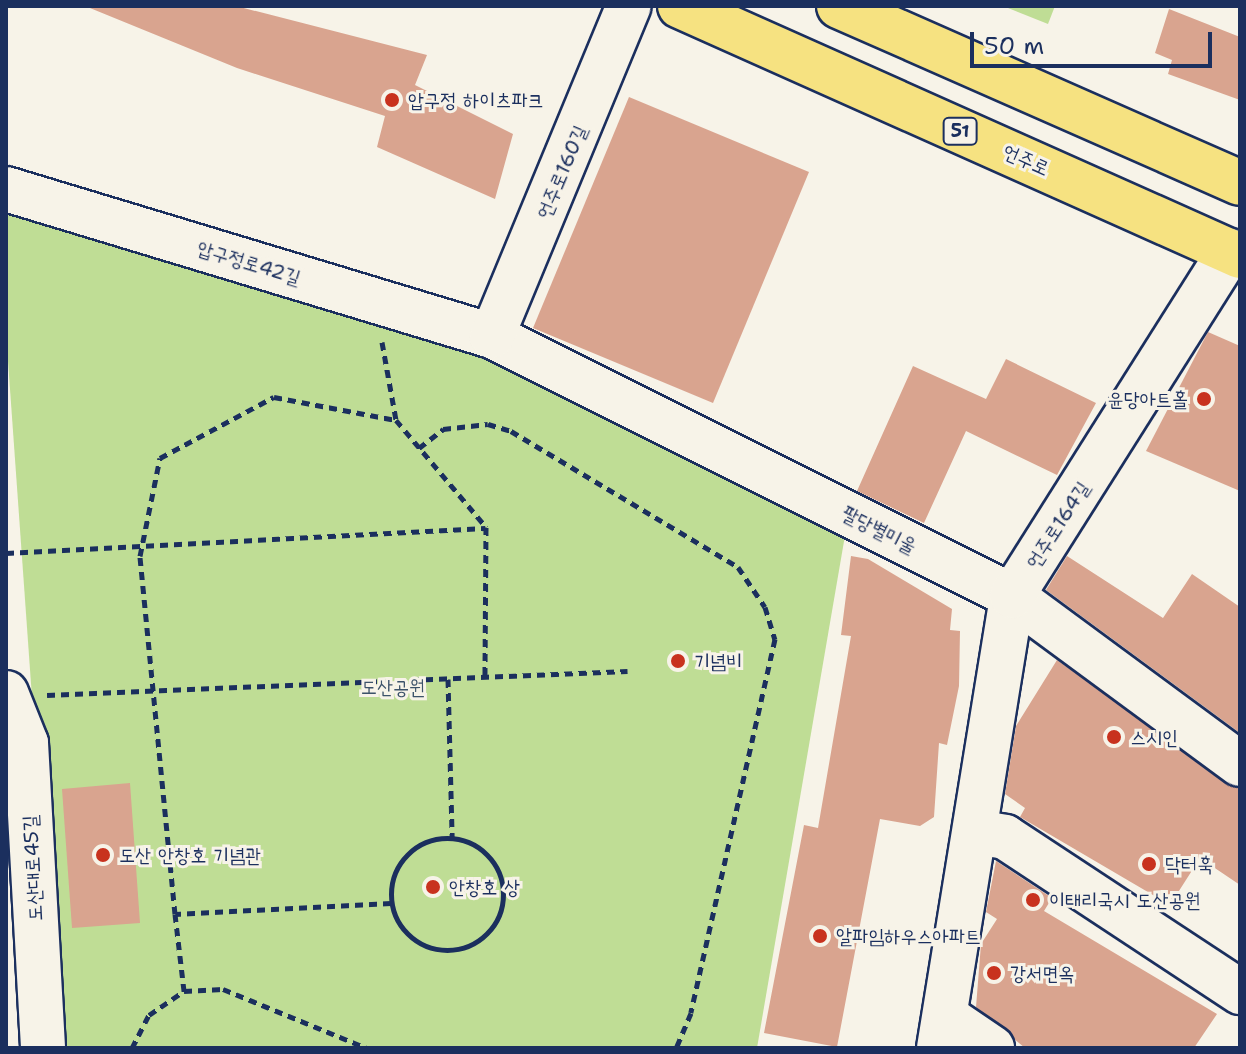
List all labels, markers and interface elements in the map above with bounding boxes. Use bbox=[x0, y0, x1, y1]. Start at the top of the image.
scale bar bbox=[974, 16, 1216, 66]
text: 50 m bbox=[984, 30, 1044, 62]
place label: 압구정 하이츠파크 bbox=[408, 88, 544, 112]
marker: 압구정 하이츠파크 bbox=[383, 91, 401, 109]
road number: 51 bbox=[942, 117, 978, 145]
street label: 언주로160길 bbox=[532, 122, 592, 222]
street label: 언주로 bbox=[999, 139, 1053, 181]
street label: 압구정로42길 bbox=[194, 236, 304, 290]
place label: 윤당아트홀 bbox=[1108, 387, 1188, 411]
marker: 윤당아트홀 bbox=[1195, 390, 1213, 408]
street label: 언주로164길 bbox=[1021, 477, 1095, 573]
street label: 팔당별미울 bbox=[838, 501, 920, 559]
place label: 기념비 bbox=[694, 649, 742, 673]
marker: 기념비 bbox=[669, 652, 687, 670]
park label: 도산공원 bbox=[361, 675, 425, 699]
place label: 스시인 bbox=[1130, 725, 1178, 749]
marker: 스시인 bbox=[1105, 728, 1123, 746]
street label: 도산대로45길 bbox=[18, 814, 48, 922]
place label: 도산 안창호 기념관 bbox=[119, 843, 261, 867]
marker: 도산 안창호 기념관 bbox=[94, 846, 112, 864]
place label: 닥터훅 bbox=[1165, 852, 1213, 876]
marker: 닥터훅 bbox=[1140, 855, 1158, 873]
place label: 안창호 상 bbox=[449, 875, 520, 899]
marker: 안창호 상 bbox=[424, 878, 442, 896]
place label: 이태리국시 도산공원 bbox=[1049, 888, 1201, 912]
marker: 이태리국시 도산공원 bbox=[1024, 891, 1042, 909]
place label: 알파임하우스아파트 bbox=[836, 924, 981, 948]
marker: 알파임하우스아파트 bbox=[811, 927, 829, 945]
place label: 강서면옥 bbox=[1010, 961, 1074, 985]
marker: 강서면옥 bbox=[985, 964, 1003, 982]

